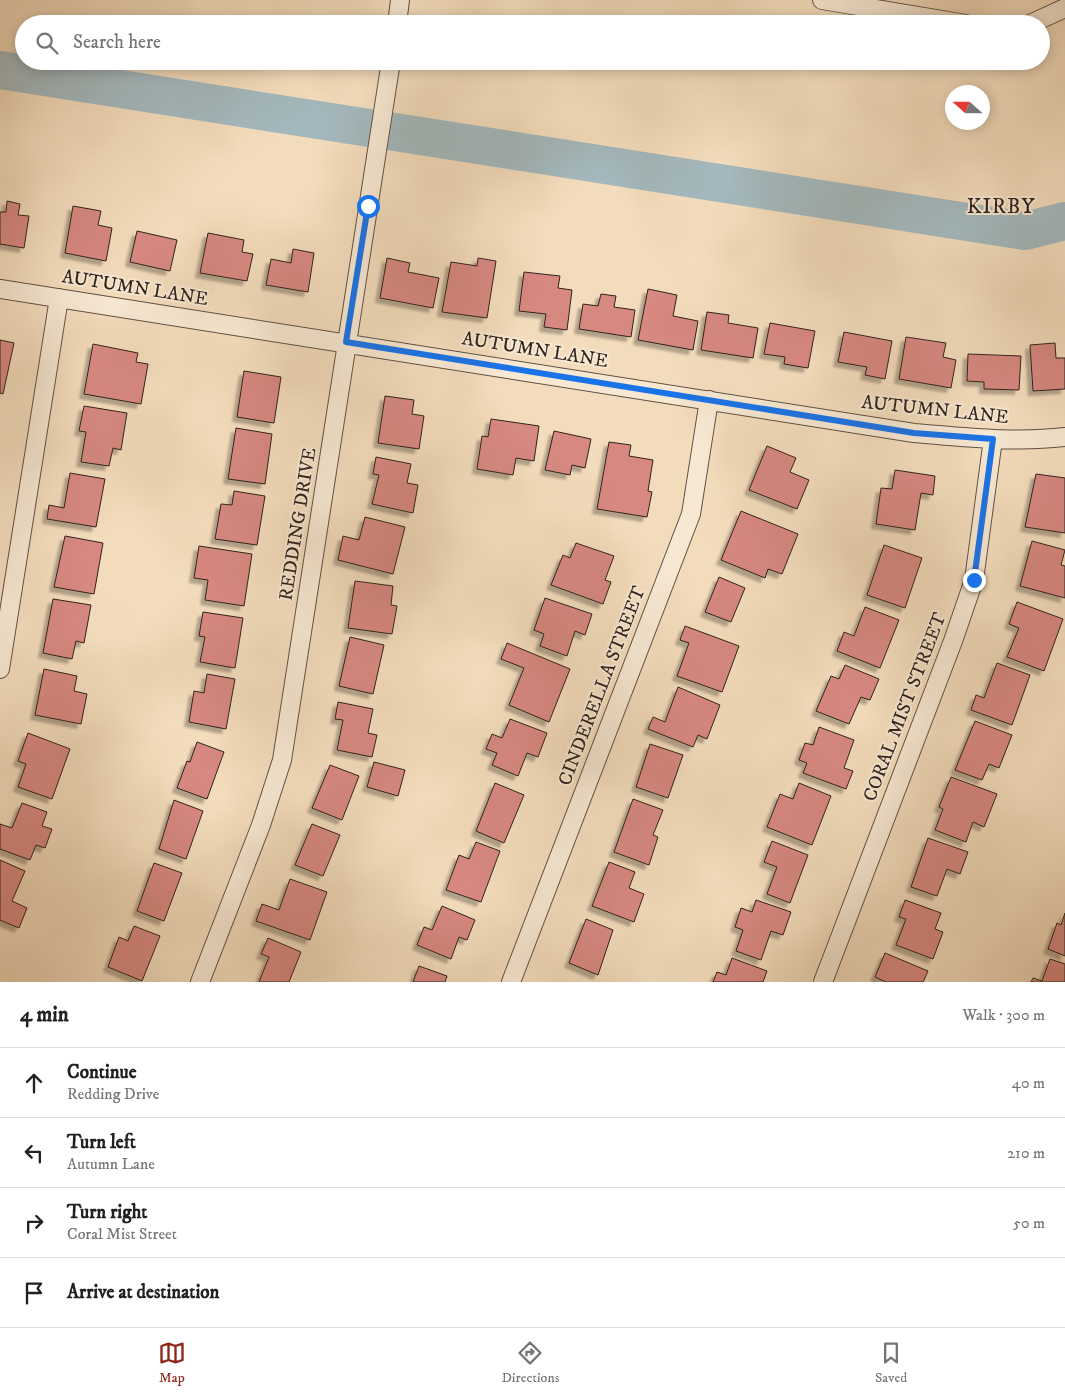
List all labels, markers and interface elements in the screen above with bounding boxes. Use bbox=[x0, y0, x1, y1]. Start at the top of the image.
search box bbox=[15, 15, 1050, 70]
icon: search bbox=[33, 29, 61, 57]
text: Search here bbox=[73, 31, 161, 54]
north arrow bbox=[945, 85, 990, 130]
district label: KIRBY bbox=[967, 194, 1035, 220]
route start bbox=[357, 195, 380, 218]
street label: AUTUMN LANE bbox=[60, 265, 210, 311]
street label: AUTUMN LANE bbox=[460, 327, 610, 373]
street label: AUTUMN LANE bbox=[860, 391, 1010, 429]
street label: REDDING DRIVE bbox=[275, 446, 321, 602]
route end bbox=[963, 569, 986, 592]
street label: CINDERELLA STREET bbox=[553, 583, 651, 789]
street label: CORAL MIST STREET bbox=[858, 609, 952, 805]
text: 4 min bbox=[20, 1002, 69, 1028]
text: Walk · 300 m bbox=[962, 1005, 1045, 1025]
text: Continue bbox=[67, 1061, 137, 1084]
icon: ahead bbox=[20, 1069, 48, 1097]
text: 40 m bbox=[1012, 1073, 1045, 1093]
text: Redding Drive bbox=[67, 1084, 159, 1104]
text: Turn left bbox=[67, 1131, 136, 1154]
icon: left bbox=[20, 1139, 48, 1167]
text: 210 m bbox=[1007, 1143, 1045, 1163]
text: Autumn Lane bbox=[67, 1154, 155, 1174]
text: Turn right bbox=[67, 1201, 147, 1224]
icon: right bbox=[20, 1209, 48, 1237]
text: 50 m bbox=[1013, 1213, 1045, 1233]
text: Coral Mist Street bbox=[67, 1224, 177, 1244]
icon: arrive bbox=[20, 1279, 48, 1307]
text: Arrive at destination bbox=[67, 1281, 219, 1304]
tab: Map bbox=[158, 1339, 186, 1387]
tab: Directions bbox=[501, 1339, 559, 1387]
tab: Saved bbox=[875, 1339, 907, 1387]

